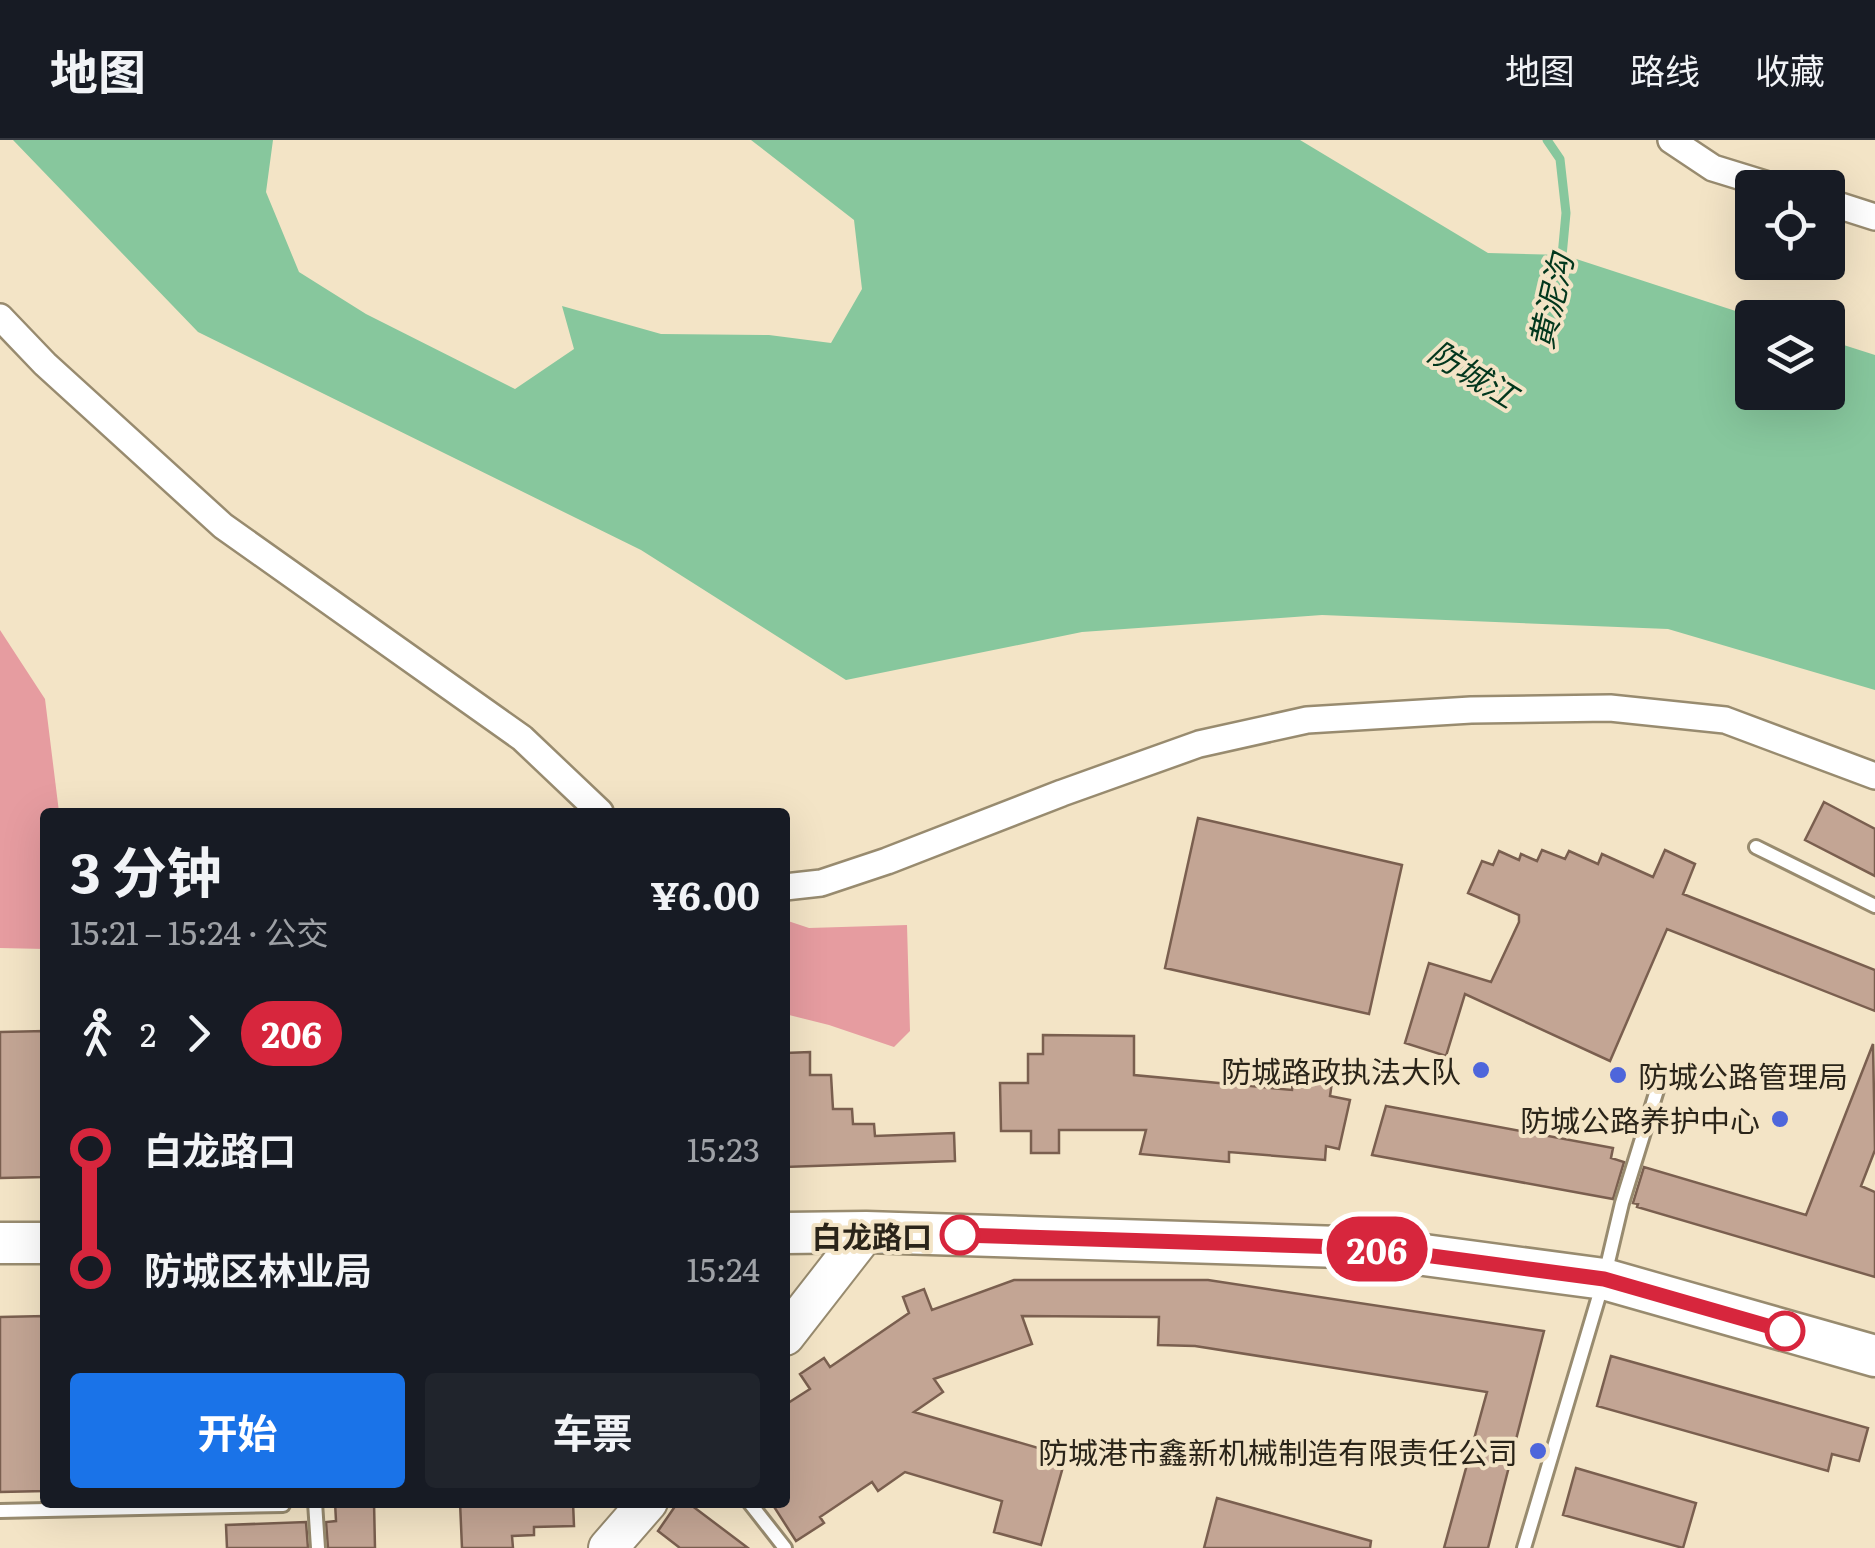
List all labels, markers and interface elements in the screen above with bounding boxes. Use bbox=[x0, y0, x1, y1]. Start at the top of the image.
text: 地图 bbox=[50, 34, 146, 105]
text: 地图 bbox=[1505, 43, 1575, 95]
text: 路线 bbox=[1630, 43, 1700, 95]
text: 收藏 bbox=[1755, 43, 1825, 95]
map controls bbox=[1735, 170, 1845, 410]
button: locate bbox=[1735, 170, 1845, 280]
water label: 黄泥沟 bbox=[1515, 246, 1584, 353]
button: layers bbox=[1735, 300, 1845, 410]
water label: 防城江 bbox=[1421, 326, 1530, 419]
text: 3 分钟 bbox=[70, 828, 222, 910]
text: ¥6.00 bbox=[650, 865, 760, 922]
text: 15:21 – 15:24 · 公交 bbox=[70, 907, 329, 955]
icon: walk bbox=[70, 1006, 125, 1061]
icon: forward bbox=[171, 1006, 226, 1061]
text: 206 bbox=[261, 1007, 322, 1059]
text: 2 bbox=[140, 1009, 156, 1057]
place label: 防城路政执法大队 bbox=[1221, 1048, 1461, 1092]
place label: 防城公路管理局 bbox=[1638, 1053, 1848, 1097]
marker: 防城路政执法大队 bbox=[1470, 1059, 1492, 1081]
marker: 防城公路管理局 bbox=[1607, 1064, 1629, 1086]
place label: 防城公路养护中心 bbox=[1520, 1097, 1760, 1141]
marker: 防城公路养护中心 bbox=[1769, 1108, 1791, 1130]
text: 白龙路口 bbox=[144, 1120, 296, 1177]
text: 15:23 bbox=[687, 1124, 760, 1172]
place label: 白龙路口 bbox=[812, 1213, 932, 1257]
marker: 白龙路口 bbox=[941, 1216, 979, 1254]
line badge: 206 bbox=[1320, 1216, 1434, 1282]
text: 206 bbox=[1347, 1223, 1407, 1275]
text: 防城区林业局 bbox=[144, 1240, 372, 1297]
text: 15:24 bbox=[687, 1244, 760, 1292]
unlabelled marker bbox=[1766, 1312, 1804, 1350]
button: 开始 bbox=[70, 1373, 405, 1488]
button: 车票 bbox=[425, 1373, 760, 1488]
place label: 防城港市鑫新机械制造有限责任公司 bbox=[1038, 1429, 1518, 1473]
marker: 防城港市鑫新机械制造有限责任公司 bbox=[1527, 1440, 1549, 1462]

